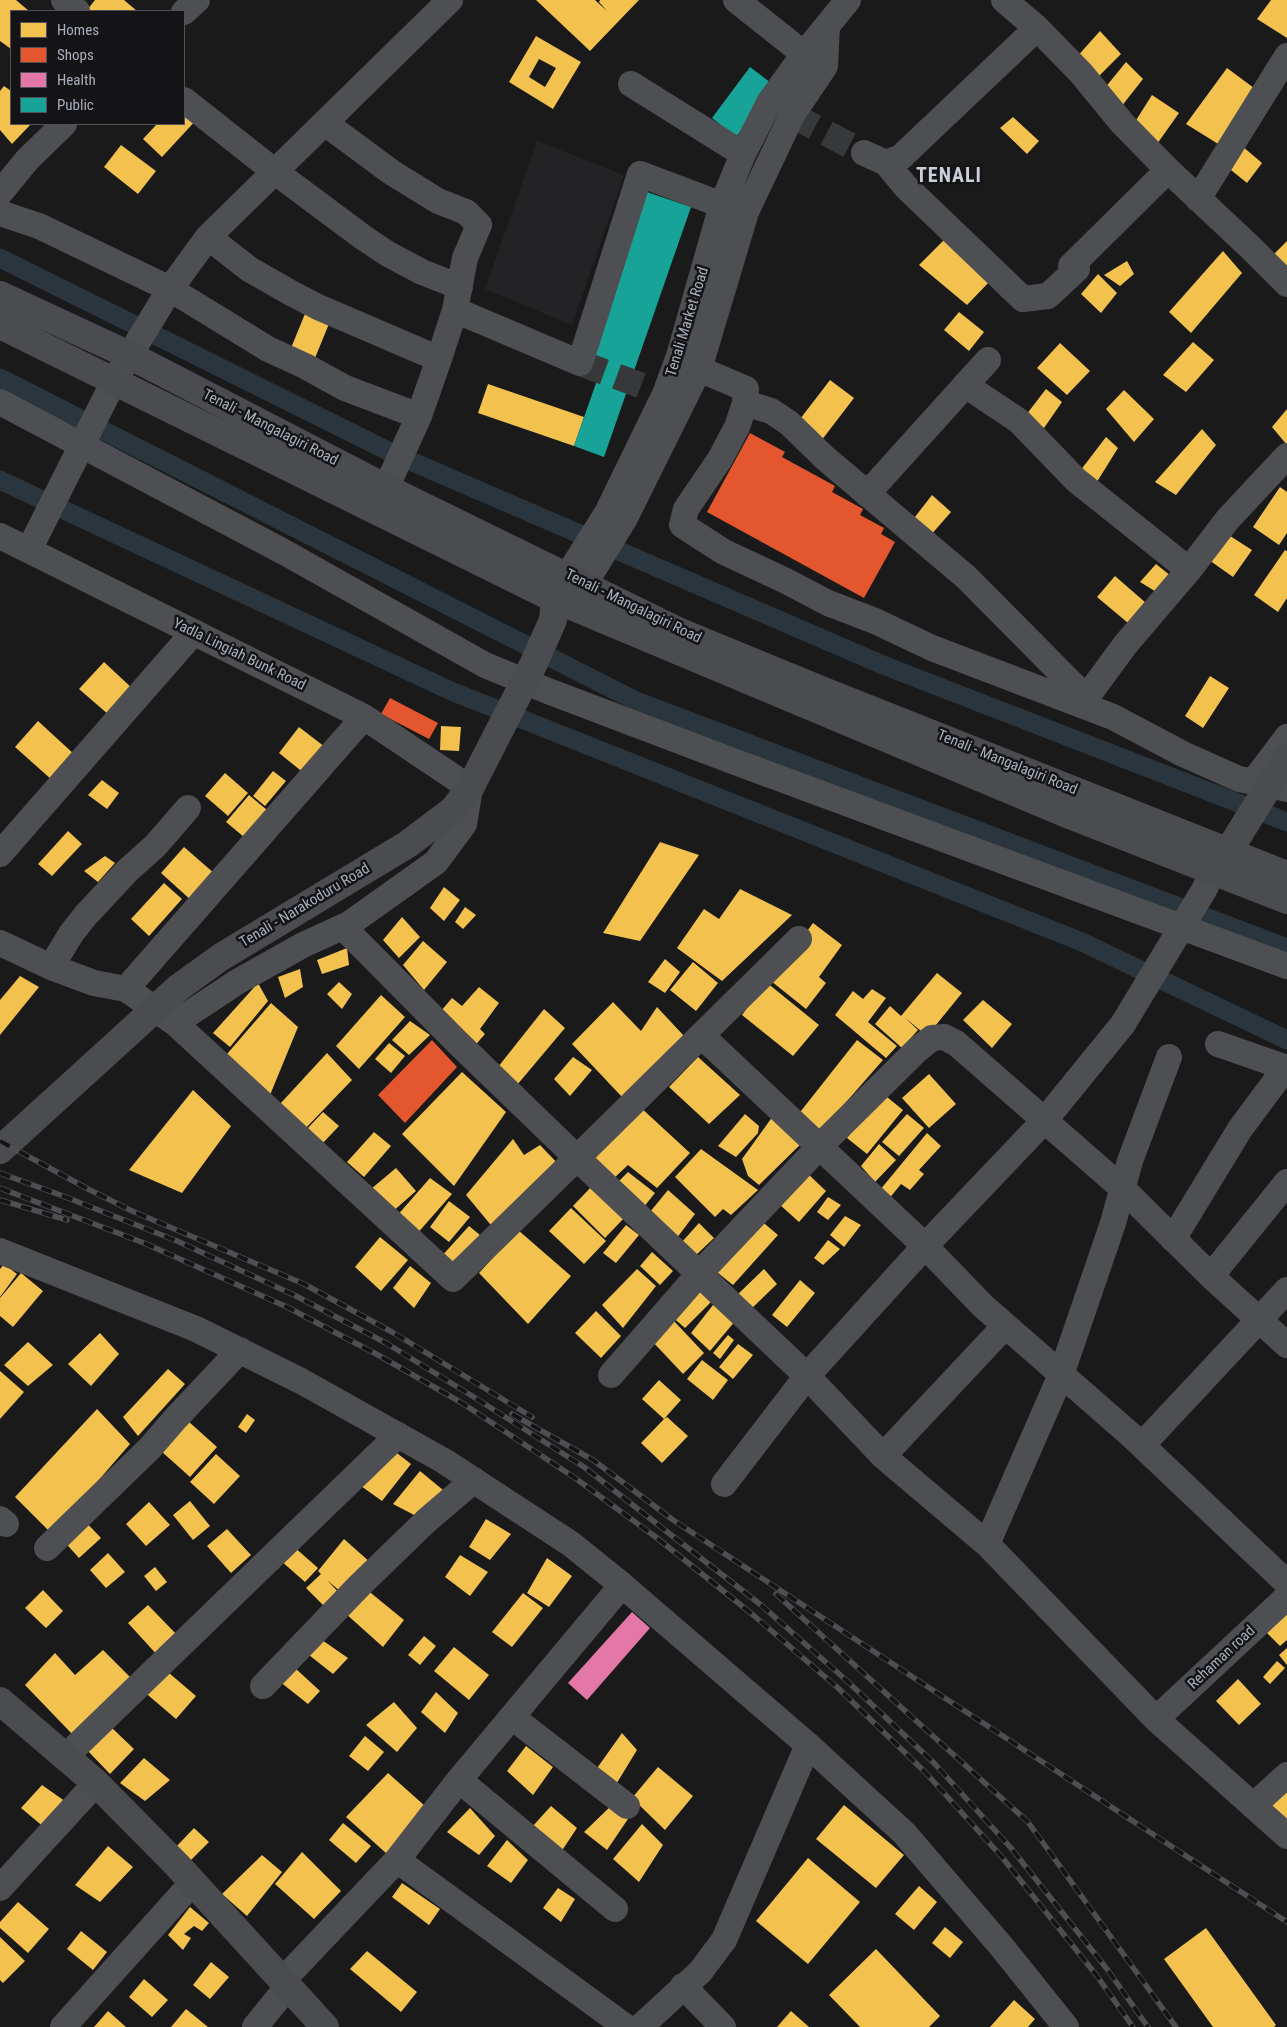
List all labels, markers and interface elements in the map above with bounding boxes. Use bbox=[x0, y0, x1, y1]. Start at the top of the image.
legend bbox=[10, 10, 185, 125]
text: Homes bbox=[57, 21, 99, 39]
text: Shops bbox=[57, 46, 94, 64]
text: Health bbox=[57, 71, 96, 89]
text: Public bbox=[57, 96, 94, 114]
district label: TENALI bbox=[915, 165, 983, 189]
street label: Tenali Market Road bbox=[663, 265, 713, 379]
street label: Tenali - Mangalagiri Road bbox=[199, 386, 341, 470]
street label: Tenali - Mangalagiri Road bbox=[562, 566, 704, 648]
street label: Yadla Lingiah Bunk Road bbox=[170, 615, 308, 695]
street label: Tenali - Mangalagiri Road bbox=[934, 727, 1080, 799]
street label: Tenali - Narakoduru Road bbox=[237, 860, 373, 952]
street label: Rehaman road bbox=[1185, 1622, 1259, 1694]

